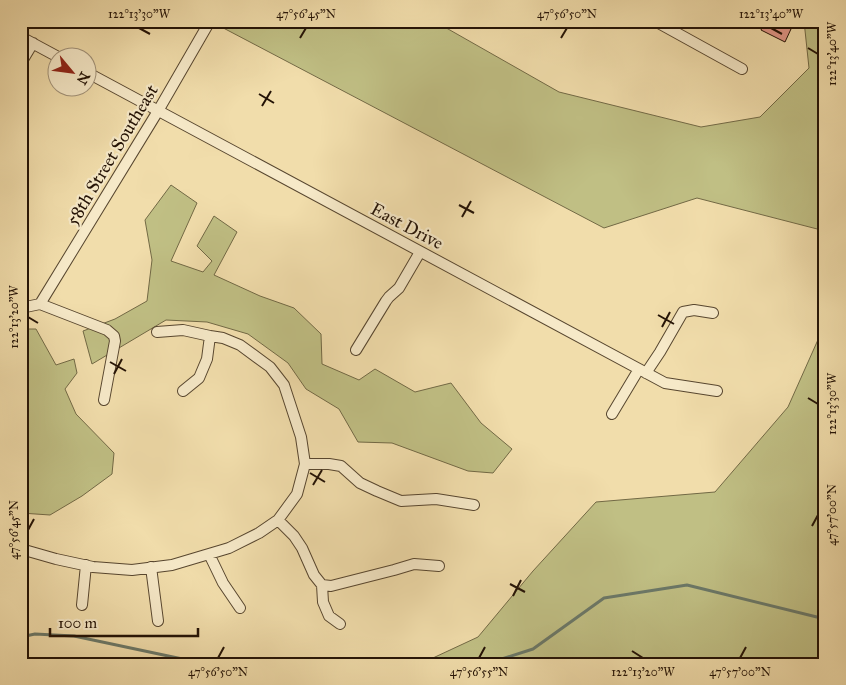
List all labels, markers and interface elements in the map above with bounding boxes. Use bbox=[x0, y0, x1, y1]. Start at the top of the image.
text: 122°13'30"W bbox=[108, 7, 171, 21]
text: 47°56'45"N bbox=[276, 7, 336, 21]
text: 47°56'50"N bbox=[537, 7, 597, 21]
text: 122°13'40"W bbox=[739, 7, 804, 21]
text: 122°13'40"W bbox=[825, 21, 839, 86]
north arrow bbox=[48, 48, 98, 98]
text: N bbox=[73, 69, 93, 87]
street label: 58th Street Southeast bbox=[61, 80, 163, 229]
street label: East Drive bbox=[367, 198, 447, 254]
text: 122°13'20"W bbox=[7, 285, 21, 349]
text: 122°13'30"W bbox=[825, 372, 839, 435]
text: 47°57'00"N bbox=[825, 484, 839, 546]
text: 47°56'45"N bbox=[7, 500, 21, 560]
scale bar bbox=[50, 605, 198, 637]
text: 100 m bbox=[58, 614, 98, 632]
text: 47°56'50"N bbox=[188, 665, 248, 679]
text: 47°56'55"N bbox=[450, 665, 508, 679]
text: 122°13'20"W bbox=[611, 665, 675, 679]
text: 47°57'00"N bbox=[709, 665, 771, 679]

